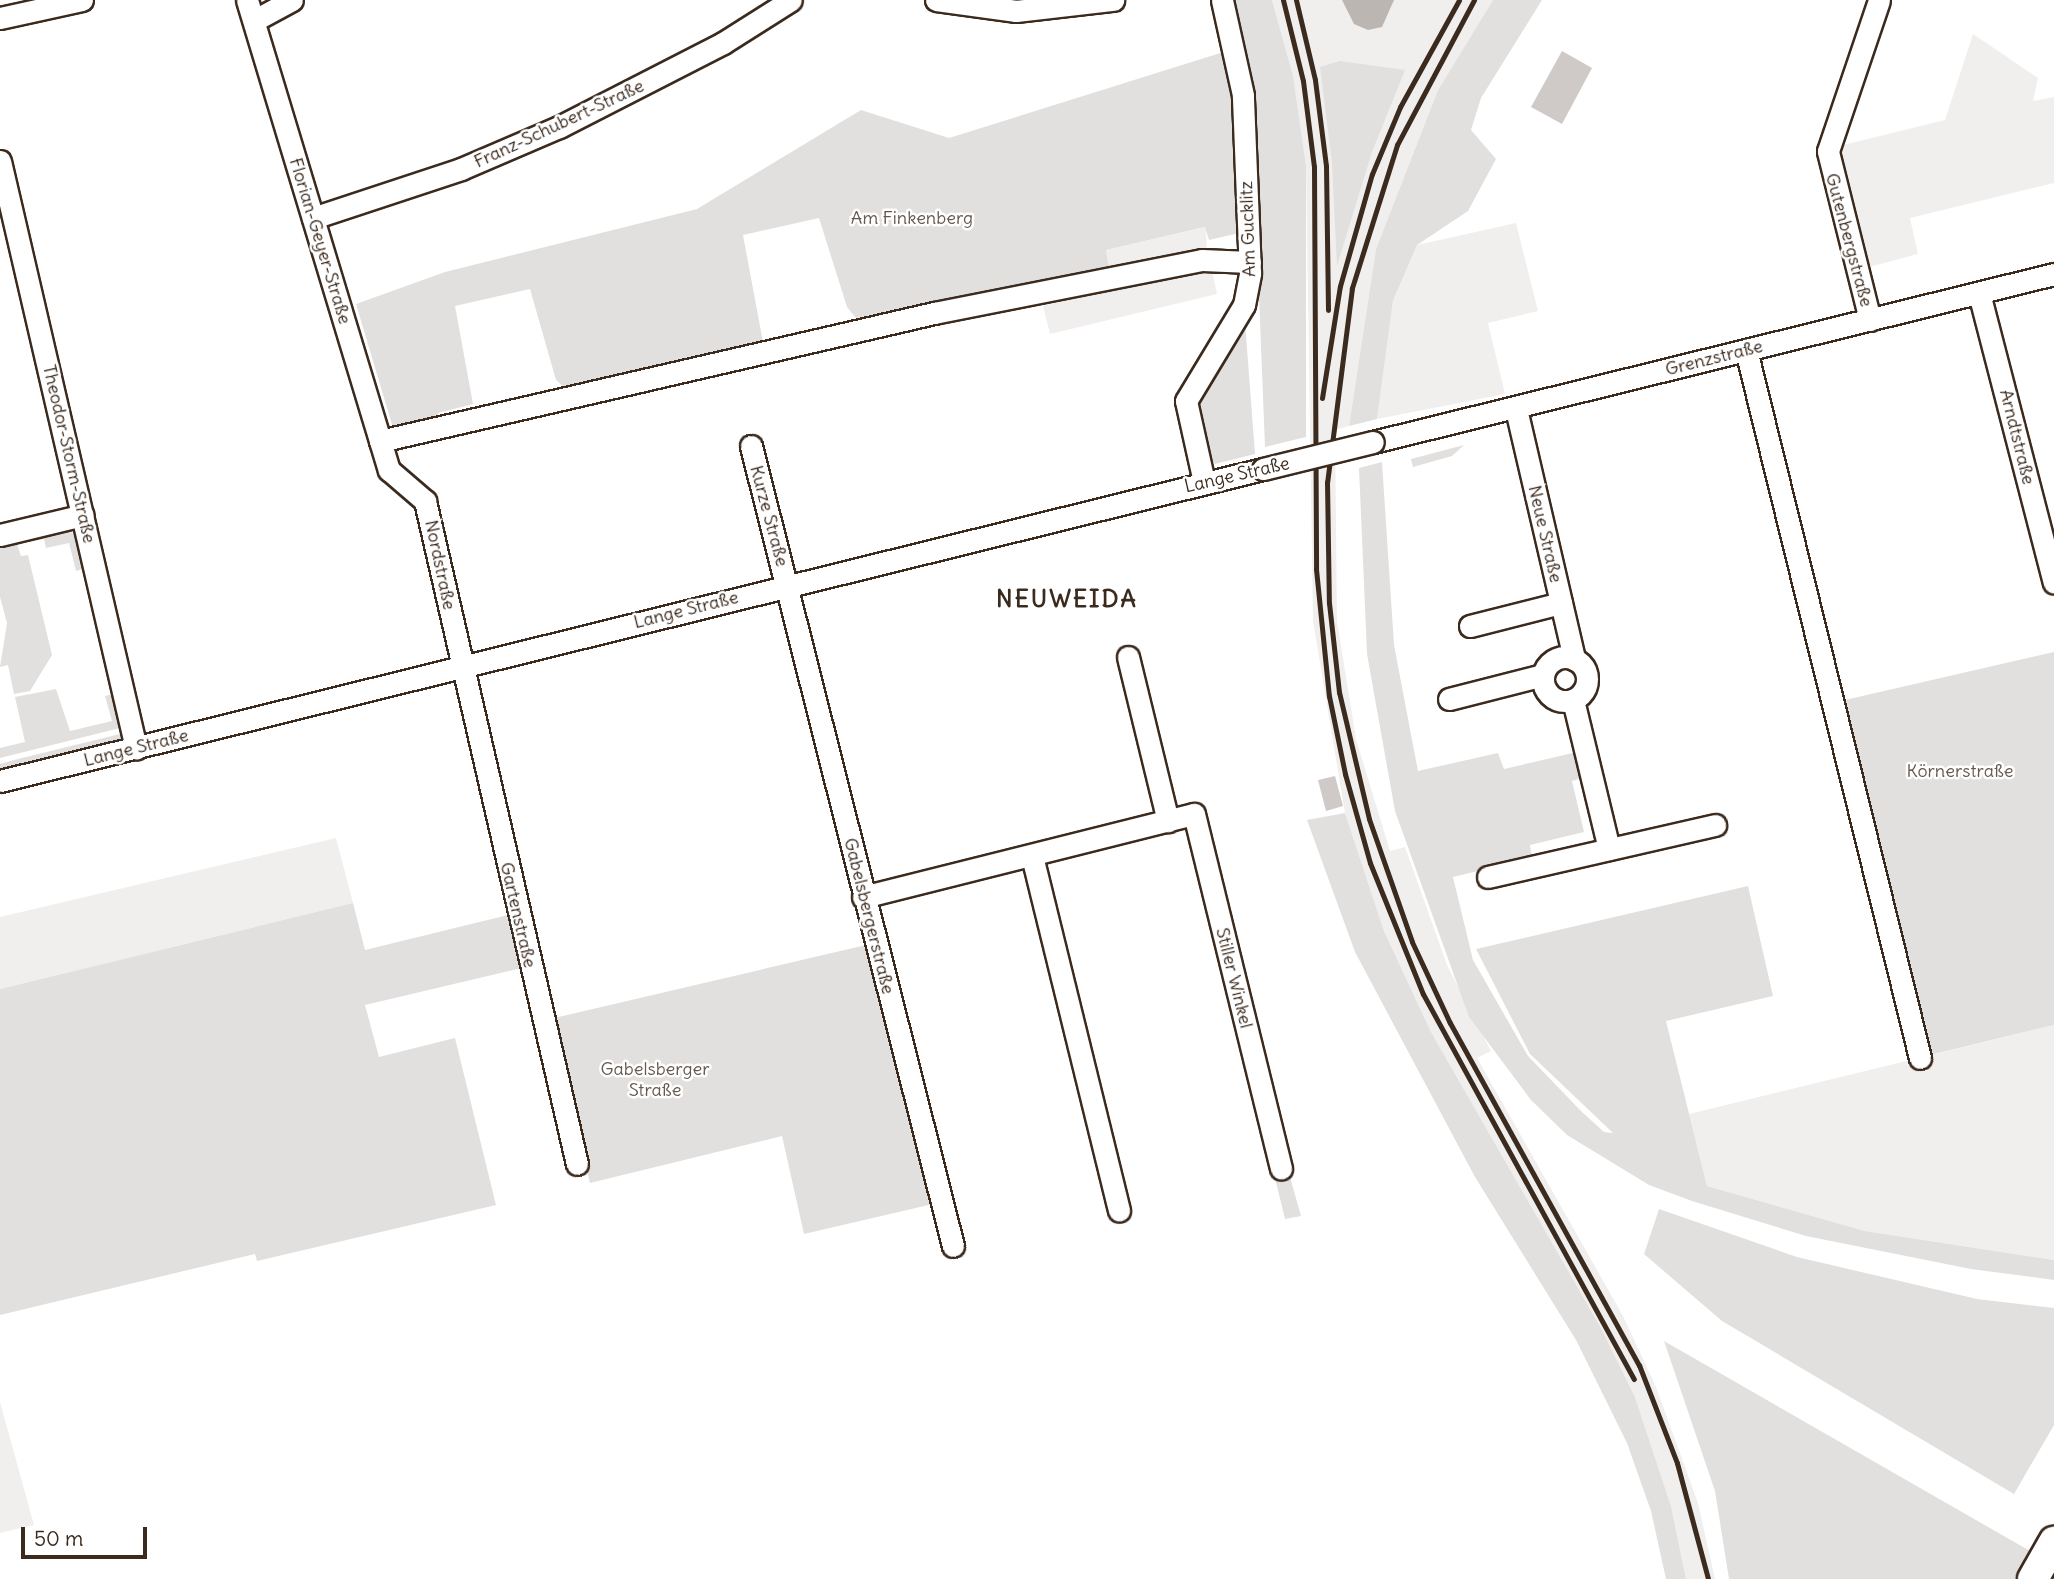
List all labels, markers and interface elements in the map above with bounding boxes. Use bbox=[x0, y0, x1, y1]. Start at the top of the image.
street label: Franz-Schubert-Straße bbox=[471, 75, 647, 173]
street label: Florian-Geyer-Straße bbox=[284, 155, 356, 327]
street label: Gutenbergstraße bbox=[1821, 171, 1877, 309]
street label: Am Gucklitz bbox=[1236, 181, 1260, 277]
park label: Am Finkenberg bbox=[851, 207, 973, 229]
street label: Grenzstraße bbox=[1663, 335, 1765, 381]
street label: Theodor-Storm-Straße bbox=[38, 363, 100, 545]
street label: Arndtstraße bbox=[1995, 387, 2039, 487]
street label: Lange Straße bbox=[1182, 452, 1292, 498]
street label: Kurze Straße bbox=[745, 463, 793, 569]
street label: Neue Straße bbox=[1523, 483, 1567, 585]
street label: Nordstraße bbox=[420, 518, 460, 612]
district label: NEUWEIDA bbox=[997, 585, 1137, 613]
street label: Lange Straße bbox=[631, 587, 741, 633]
street label: Lange Straße bbox=[81, 725, 191, 771]
park label: Körnerstraße bbox=[1906, 760, 2014, 782]
street label: Gabelsbergerstraße bbox=[839, 836, 899, 996]
street label: Gartenstraße bbox=[495, 860, 541, 970]
street label: Stiller Winkel bbox=[1211, 926, 1257, 1030]
park label: Gabelsberger Straße bbox=[600, 1059, 710, 1102]
scale bar bbox=[24, 1512, 150, 1556]
text: 50 m bbox=[34, 1525, 83, 1552]

